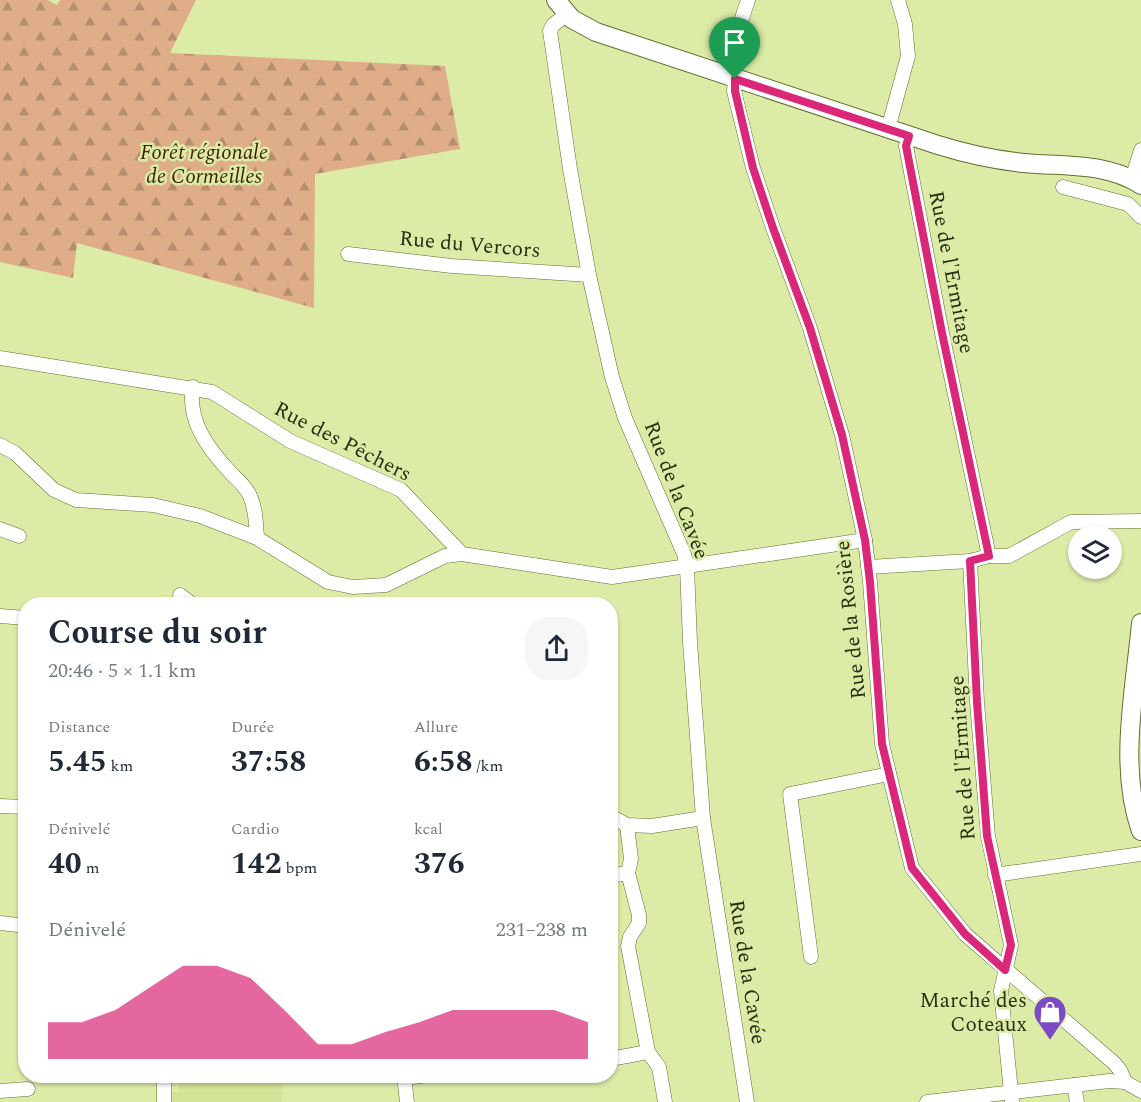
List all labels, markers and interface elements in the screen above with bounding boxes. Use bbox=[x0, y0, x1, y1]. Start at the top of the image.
pin bbox=[709, 17, 760, 79]
icon: arrive bbox=[718, 26, 751, 59]
park label: Forêt régionale de Cormeilles bbox=[140, 137, 268, 193]
street label: Rue de l'Ermitage bbox=[920, 188, 982, 356]
street label: Rue du Vercors bbox=[398, 223, 542, 267]
street label: Rue des Pêchers bbox=[268, 394, 417, 490]
street label: Rue de la Cavée bbox=[635, 417, 717, 564]
map controls bbox=[1068, 525, 1122, 579]
button: layers bbox=[1068, 525, 1122, 579]
street label: Rue de la Rosière bbox=[827, 539, 875, 701]
text: Course du soir bbox=[48, 608, 267, 658]
button: share bbox=[525, 617, 588, 680]
text: 20:46 · 5 × 1.1 km bbox=[48, 656, 196, 686]
street label: Rue de l'Ermitage bbox=[941, 674, 985, 841]
text: Distance bbox=[48, 715, 110, 739]
text: Durée bbox=[231, 715, 274, 739]
text: Allure bbox=[414, 715, 458, 739]
text: 5.45 bbox=[48, 739, 107, 785]
text: 37:58 bbox=[231, 739, 306, 785]
text: 6:58 bbox=[414, 739, 473, 785]
text: km bbox=[107, 754, 133, 778]
text: /km bbox=[473, 754, 503, 778]
text: Dénivelé bbox=[48, 817, 110, 841]
text: Cardio bbox=[231, 817, 279, 841]
text: kcal bbox=[414, 817, 443, 841]
text: 40 bbox=[48, 841, 82, 887]
text: 142 bbox=[231, 841, 282, 887]
text: 376 bbox=[414, 841, 465, 887]
text: m bbox=[82, 856, 99, 880]
text: bpm bbox=[282, 856, 317, 880]
street label: Rue de la Cavée bbox=[720, 898, 774, 1047]
text: Dénivelé bbox=[48, 915, 126, 945]
text: 231–238 m bbox=[496, 915, 588, 945]
place label: Marché des Coteaux bbox=[920, 985, 1027, 1041]
shop icon: Marché des Coteaux bbox=[1032, 994, 1068, 1041]

